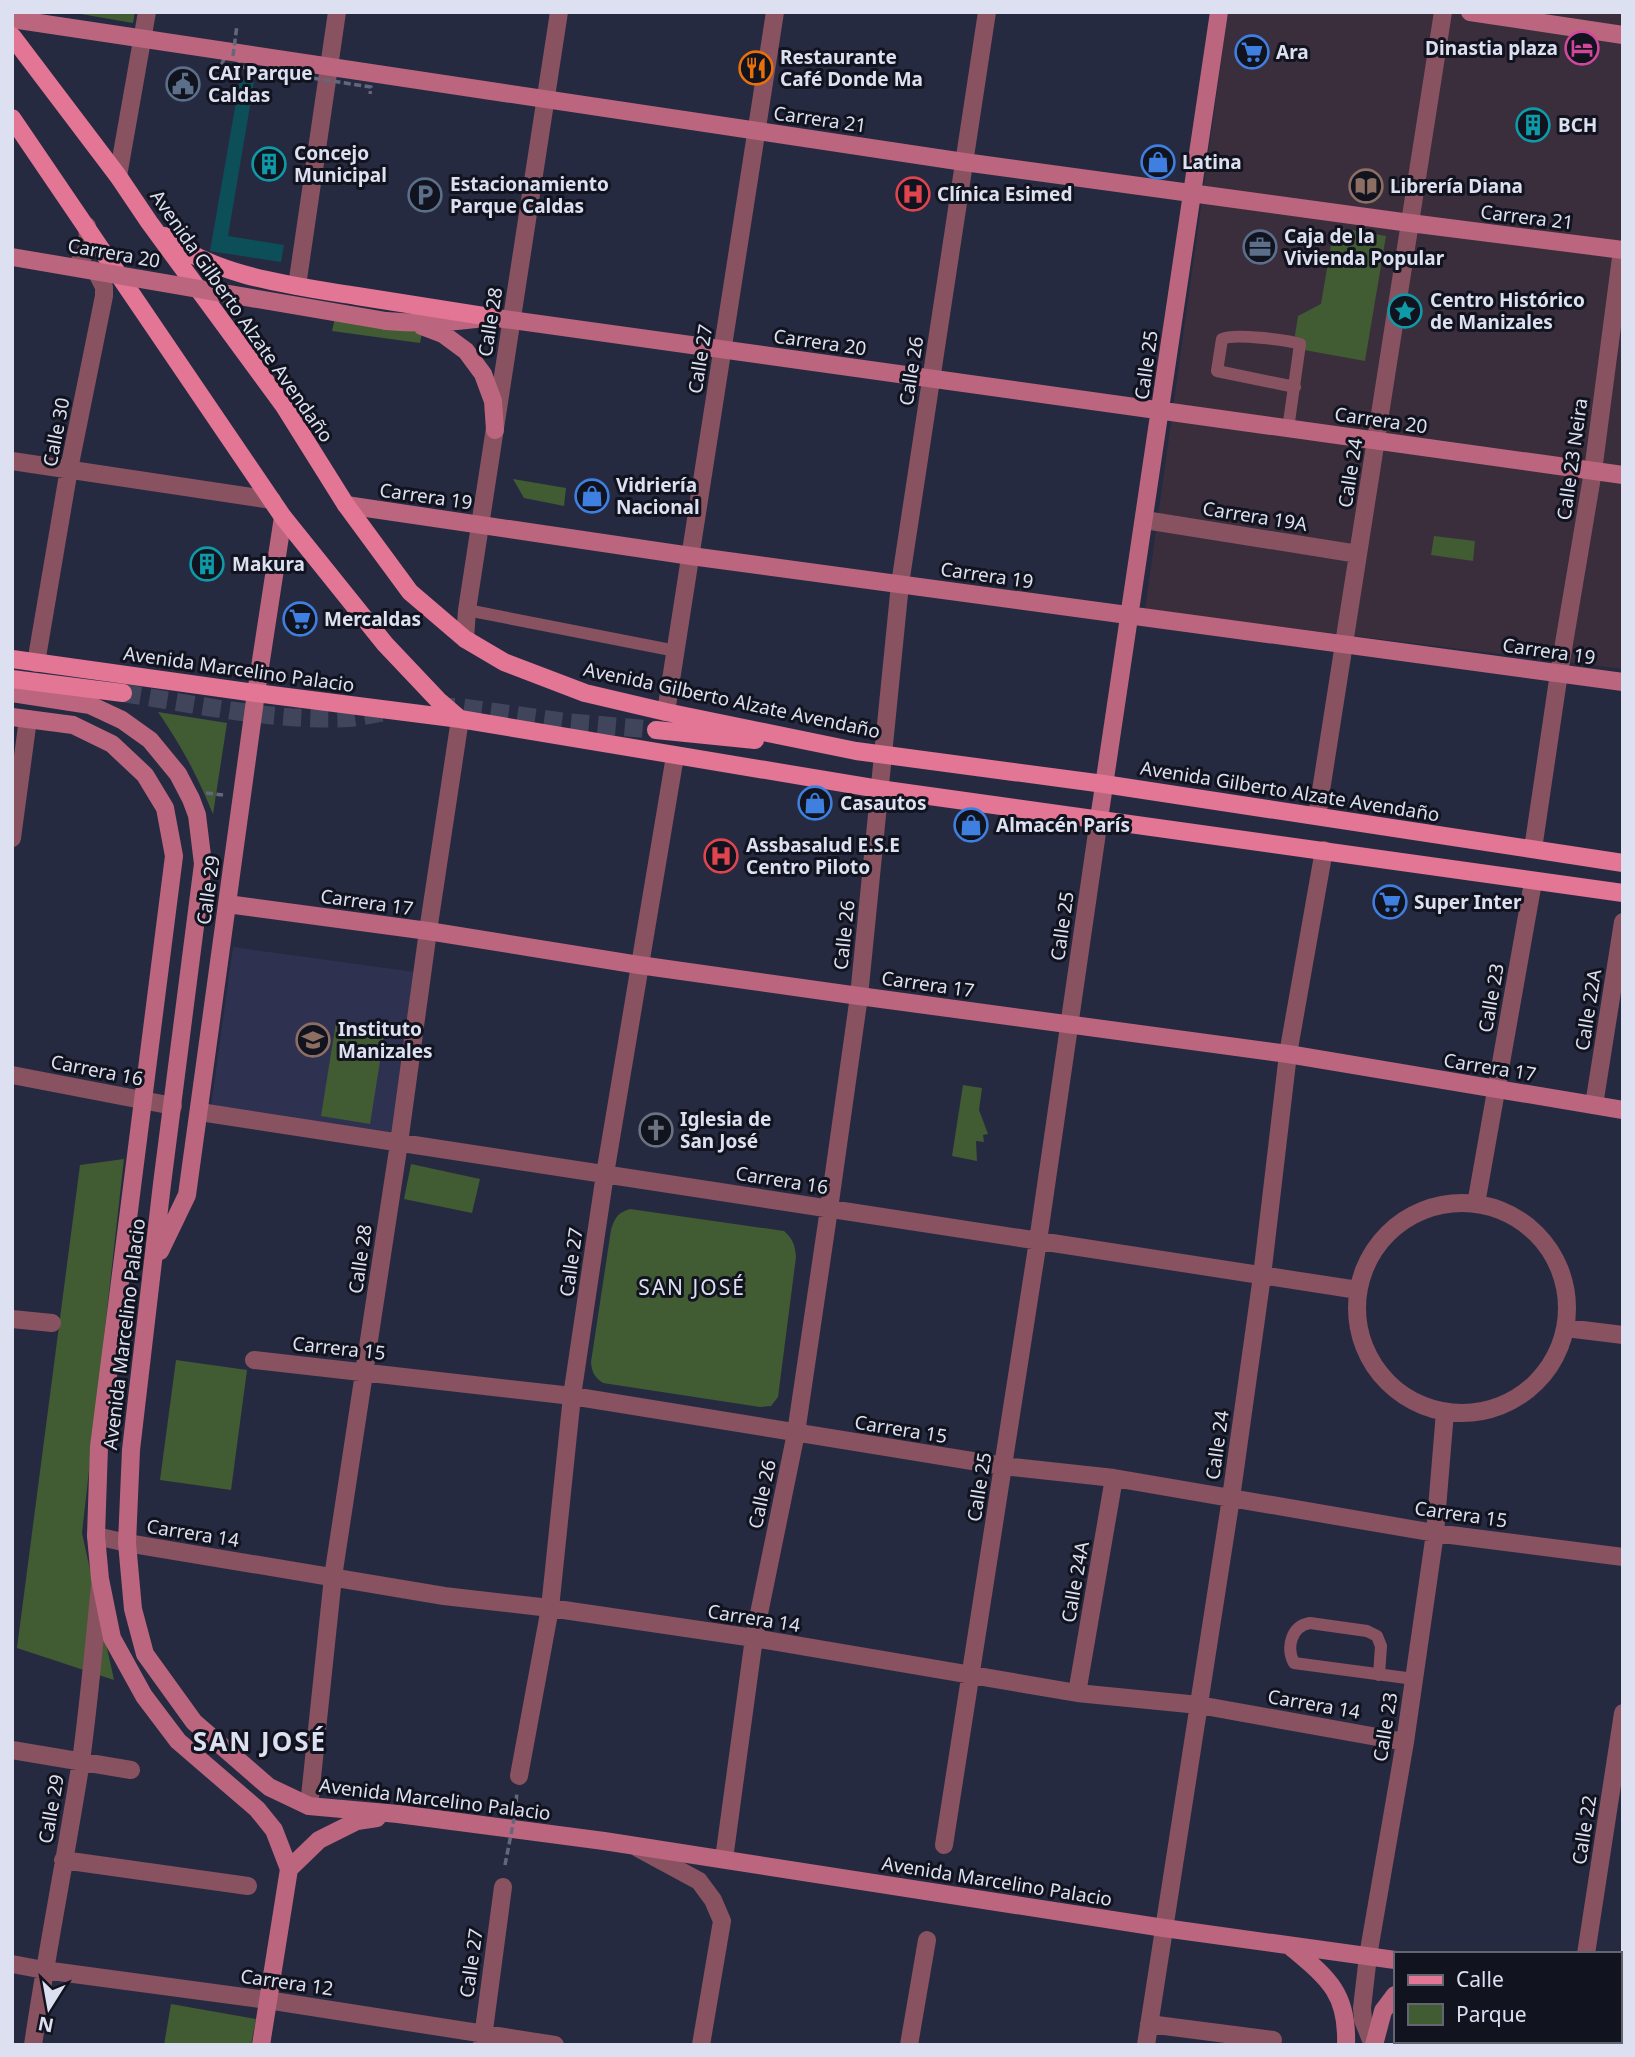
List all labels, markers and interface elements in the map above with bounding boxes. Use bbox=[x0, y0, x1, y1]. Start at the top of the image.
hotel icon: Dinastia plaza bbox=[1563, 29, 1601, 67]
supermarket icon: Ara bbox=[1233, 33, 1271, 71]
place label: Dinastia plaza bbox=[1425, 35, 1558, 61]
place label: Ara bbox=[1276, 39, 1309, 65]
place label: Restaurante Café Donde Ma bbox=[780, 44, 923, 92]
restaurant icon: Restaurante Café Donde Ma bbox=[737, 49, 775, 87]
place label: CAI Parque Caldas bbox=[208, 60, 313, 108]
public building icon: CAI Parque Caldas bbox=[164, 65, 202, 103]
street label: Carrera 21 bbox=[772, 100, 868, 138]
building icon: BCH bbox=[1514, 106, 1552, 144]
place label: BCH bbox=[1558, 112, 1597, 138]
place label: Concejo Municipal bbox=[294, 140, 387, 188]
shop icon: Latina bbox=[1139, 143, 1177, 181]
building icon: Concejo Municipal bbox=[250, 145, 288, 183]
place label: Latina bbox=[1182, 149, 1242, 175]
library icon: Librería Diana bbox=[1347, 167, 1385, 205]
place label: Estacionamiento Parque Caldas bbox=[450, 171, 609, 219]
place label: Librería Diana bbox=[1390, 173, 1523, 199]
hospital icon: Clínica Esimed bbox=[894, 175, 932, 213]
parking icon: Estacionamiento Parque Caldas bbox=[406, 176, 444, 214]
place label: Clínica Esimed bbox=[937, 181, 1072, 207]
street label: Avenida Gilberto Alzate Avendaño bbox=[145, 185, 339, 447]
street label: Carrera 21 bbox=[1479, 198, 1575, 236]
place label: Caja de la Vivienda Popular bbox=[1284, 223, 1445, 271]
office icon: Caja de la Vivienda Popular bbox=[1241, 228, 1279, 266]
street label: Carrera 20 bbox=[66, 232, 162, 274]
street label: Calle 28 bbox=[472, 285, 508, 359]
place label: Centro Histórico de Manizales bbox=[1430, 287, 1585, 335]
place icon: Centro Histórico de Manizales bbox=[1386, 292, 1424, 330]
street label: Calle 27 bbox=[682, 322, 718, 396]
street label: Carrera 20 bbox=[772, 323, 868, 361]
street label: Calle 25 bbox=[1128, 329, 1164, 401]
street label: Calle 26 bbox=[893, 334, 929, 408]
street label: Calle 30 bbox=[37, 395, 75, 469]
street label: Calle 23 Neira bbox=[1551, 396, 1593, 522]
street label: Carrera 20 bbox=[1333, 401, 1429, 439]
street label: Calle 24 bbox=[1332, 436, 1368, 510]
place label: Vidriería Nacional bbox=[616, 472, 700, 520]
street label: Carrera 19 bbox=[378, 477, 474, 515]
shop icon: Vidriería Nacional bbox=[573, 477, 611, 515]
street label: Carrera 19A bbox=[1201, 495, 1310, 537]
building icon: Makura bbox=[188, 545, 226, 583]
place label: Makura bbox=[232, 551, 305, 577]
street label: Carrera 19 bbox=[939, 556, 1035, 594]
supermarket icon: Mercaldas bbox=[281, 600, 319, 638]
place label: Mercaldas bbox=[324, 606, 421, 632]
street label: Carrera 19 bbox=[1501, 632, 1597, 670]
street label: Avenida Marcelino Palacio bbox=[122, 640, 356, 698]
street label: Avenida Gilberto Alzate Avendaño bbox=[581, 656, 883, 744]
street label: Avenida Gilberto Alzate Avendaño bbox=[1139, 754, 1441, 828]
shop icon: Casautos bbox=[796, 784, 834, 822]
place label: Casautos bbox=[840, 790, 927, 816]
shop icon: Almacén París bbox=[952, 806, 990, 844]
place label: Almacén París bbox=[996, 812, 1130, 838]
place label: Assbasalud E.S.E Centro Piloto bbox=[746, 832, 900, 880]
hospital icon: Assbasalud E.S.E Centro Piloto bbox=[702, 837, 740, 875]
street label: Calle 29 bbox=[190, 854, 226, 926]
street label: Carrera 17 bbox=[319, 883, 415, 921]
supermarket icon: Super Inter bbox=[1371, 883, 1409, 921]
place label: Super Inter bbox=[1414, 889, 1522, 915]
street label: Calle 25 bbox=[1044, 890, 1080, 962]
street label: Calle 26 bbox=[827, 899, 861, 971]
street label: Calle 23 bbox=[1472, 961, 1510, 1035]
street label: Carrera 17 bbox=[880, 965, 976, 1003]
street label: Calle 22A bbox=[1569, 967, 1607, 1053]
place label: Instituto Manizales bbox=[338, 1016, 433, 1064]
school or university icon: Instituto Manizales bbox=[294, 1021, 332, 1059]
street label: Carrera 17 bbox=[1442, 1047, 1538, 1087]
street label: Carrera 16 bbox=[49, 1048, 145, 1092]
place label: Iglesia de San José bbox=[680, 1106, 771, 1154]
church icon: Iglesia de San José bbox=[637, 1111, 675, 1149]
street label: Carrera 16 bbox=[734, 1160, 830, 1200]
street label: Avenida Marcelino Palacio bbox=[97, 1217, 151, 1451]
street label: Calle 28 bbox=[342, 1223, 378, 1295]
street label: Calle 27 bbox=[553, 1226, 589, 1298]
district label: SAN JOSÉ bbox=[638, 1273, 746, 1301]
street label: Carrera 15 bbox=[291, 1330, 387, 1366]
street label: Calle 24 bbox=[1199, 1408, 1235, 1481]
street label: Carrera 15 bbox=[853, 1409, 949, 1449]
street label: Calle 25 bbox=[961, 1450, 997, 1524]
street label: Calle 26 bbox=[742, 1457, 782, 1531]
street label: Carrera 15 bbox=[1413, 1495, 1509, 1533]
street label: Carrera 14 bbox=[145, 1513, 241, 1553]
street label: Calle 24A bbox=[1055, 1539, 1095, 1625]
street label: Carrera 14 bbox=[706, 1598, 802, 1638]
street label: Carrera 14 bbox=[1266, 1683, 1362, 1725]
street label: Calle 23 bbox=[1367, 1690, 1403, 1764]
district label: SAN JOSÉ bbox=[193, 1723, 327, 1759]
street label: Calle 29 bbox=[32, 1772, 70, 1846]
street label: Avenida Marcelino Palacio bbox=[318, 1772, 552, 1826]
street label: Calle 22 bbox=[1566, 1793, 1602, 1867]
street label: Avenida Marcelino Palacio bbox=[880, 1850, 1114, 1912]
street label: Calle 27 bbox=[453, 1927, 489, 1999]
legend bbox=[1394, 1952, 1621, 2043]
street label: Carrera 12 bbox=[239, 1963, 335, 2001]
text: Calle bbox=[1456, 1965, 1504, 1993]
north arrow bbox=[14, 1973, 84, 2043]
text: Parque bbox=[1456, 2000, 1526, 2028]
text: N bbox=[36, 2010, 56, 2039]

